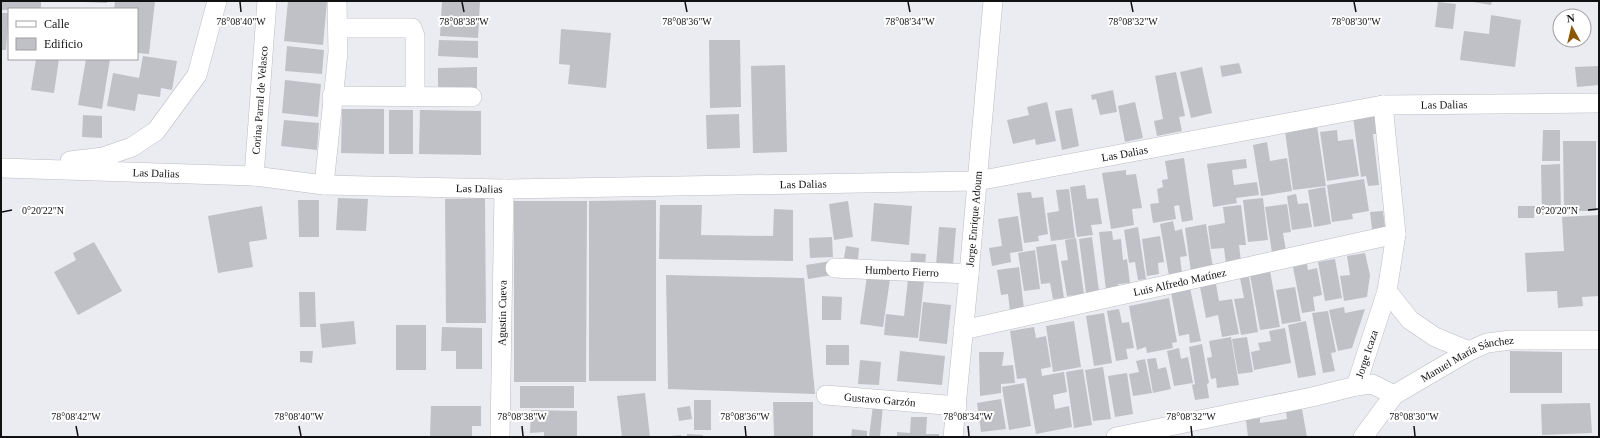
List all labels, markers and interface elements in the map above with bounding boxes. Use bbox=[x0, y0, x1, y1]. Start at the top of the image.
legend bbox=[8, 8, 138, 60]
north arrow bbox=[1552, 8, 1592, 48]
text: N bbox=[1566, 12, 1575, 25]
text: 78°08'40"W bbox=[216, 16, 266, 27]
text: 78°08'38"W bbox=[439, 16, 489, 27]
text: 78°08'36"W bbox=[662, 16, 712, 27]
text: 78°08'34"W bbox=[885, 16, 935, 27]
text: 78°08'32"W bbox=[1108, 16, 1158, 27]
text: 78°08'30"W bbox=[1331, 16, 1381, 27]
text: Calle bbox=[44, 17, 69, 31]
text: Edificio bbox=[44, 37, 83, 51]
street label: Corina Parral de Velasco bbox=[250, 45, 270, 155]
street label: Las Dalias bbox=[1421, 98, 1468, 111]
street label: Las Dalias bbox=[1101, 143, 1149, 164]
street label: Las Dalias bbox=[132, 166, 179, 180]
street label: Jorge Enrique Adoum bbox=[964, 170, 984, 268]
street label: Las Dalias bbox=[780, 178, 827, 190]
street label: Las Dalias bbox=[456, 182, 503, 195]
text: 0°20'22"N bbox=[22, 205, 64, 216]
text: 0°20'20"N bbox=[1536, 205, 1578, 216]
street label: Humberto Fierro bbox=[865, 263, 940, 279]
street label: Luis Alfredo Matínez bbox=[1132, 266, 1227, 298]
street label: Agustin Cueva bbox=[495, 280, 509, 346]
street label: Jorge Icaza bbox=[1353, 328, 1380, 380]
street label: Manuel María Sánchez bbox=[1418, 334, 1514, 384]
street label: Gustavo Garzón bbox=[844, 391, 917, 409]
text: 78°08'42"W bbox=[51, 411, 101, 422]
text: 78°08'40"W bbox=[274, 411, 324, 422]
text: 78°08'38"W bbox=[497, 411, 547, 422]
text: 78°08'36"W bbox=[720, 411, 770, 422]
text: 78°08'34"W bbox=[943, 411, 993, 422]
text: 78°08'32"W bbox=[1166, 411, 1216, 422]
text: 78°08'30"W bbox=[1389, 411, 1439, 422]

